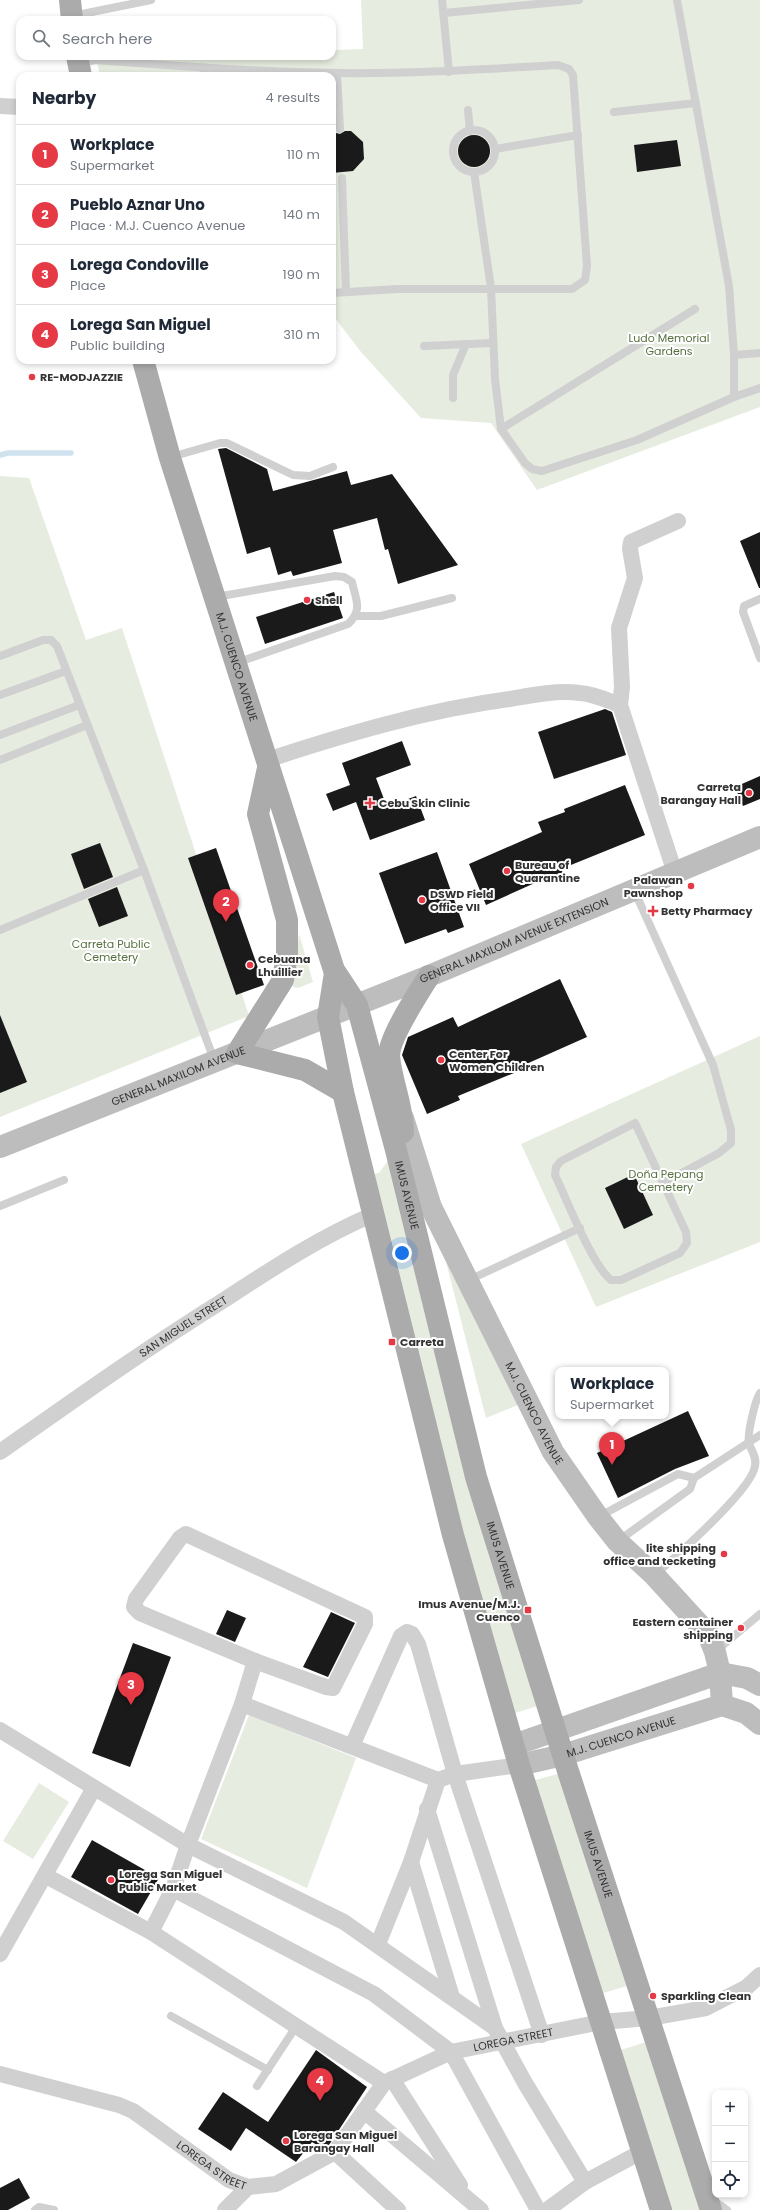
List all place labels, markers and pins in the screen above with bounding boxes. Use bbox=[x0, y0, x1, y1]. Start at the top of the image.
place label: RE-MODJAZZIE bbox=[40, 369, 123, 385]
marker: RE-MODJAZZIE bbox=[27, 372, 37, 382]
place label: Shell bbox=[315, 592, 342, 608]
marker: Shell bbox=[302, 595, 312, 605]
place label: Carreta Barangay Hall bbox=[660, 779, 741, 808]
marker: Carreta Barangay Hall bbox=[744, 788, 754, 798]
place label: Cebu Skin Clinic bbox=[379, 795, 470, 811]
marker: Cebu Skin Clinic bbox=[364, 797, 376, 809]
place label: Bureau of Quarantine bbox=[515, 857, 580, 886]
marker: Bureau of Quarantine bbox=[502, 866, 512, 876]
place label: Palawan Pawnshop bbox=[624, 872, 684, 901]
marker: Palawan Pawnshop bbox=[686, 881, 696, 891]
place label: DSWD Field Office VII bbox=[430, 886, 493, 915]
pin: 2 bbox=[213, 889, 239, 922]
marker: DSWD Field Office VII bbox=[417, 895, 427, 905]
place label: Betty Pharmacy bbox=[661, 903, 752, 919]
marker: Betty Pharmacy bbox=[648, 906, 658, 916]
place label: Cebuana Lhuillier bbox=[258, 951, 310, 980]
marker: Cebuana Lhuillier bbox=[245, 960, 255, 970]
place label: Center For Women Children bbox=[449, 1046, 544, 1075]
marker: Center For Women Children bbox=[436, 1055, 446, 1065]
place label: Carreta bbox=[400, 1334, 444, 1350]
marker: Carreta bbox=[387, 1337, 397, 1347]
pin: 1 bbox=[599, 1432, 625, 1465]
place label: lite shipping office and tecketing bbox=[603, 1540, 716, 1569]
marker: lite shipping office and tecketing bbox=[719, 1549, 729, 1559]
place label: Imus Avenue/M.J. Cuenco bbox=[418, 1596, 520, 1625]
marker: Imus Avenue/M.J. Cuenco bbox=[523, 1605, 533, 1615]
place label: Eastern container shipping bbox=[633, 1614, 733, 1643]
marker: Eastern container shipping bbox=[736, 1623, 746, 1633]
pin: 3 bbox=[118, 1672, 144, 1705]
place label: Lorega San Miguel Public Market bbox=[119, 1866, 222, 1895]
marker: Lorega San Miguel Public Market bbox=[106, 1875, 116, 1885]
place label: Sparkling Clean bbox=[661, 1988, 751, 2004]
marker: Sparkling Clean bbox=[648, 1991, 658, 2001]
pin: 4 bbox=[307, 2068, 333, 2101]
place label: Lorega San Miguel Barangay Hall bbox=[294, 2127, 397, 2156]
marker: Lorega San Miguel Barangay Hall bbox=[281, 2136, 291, 2146]

